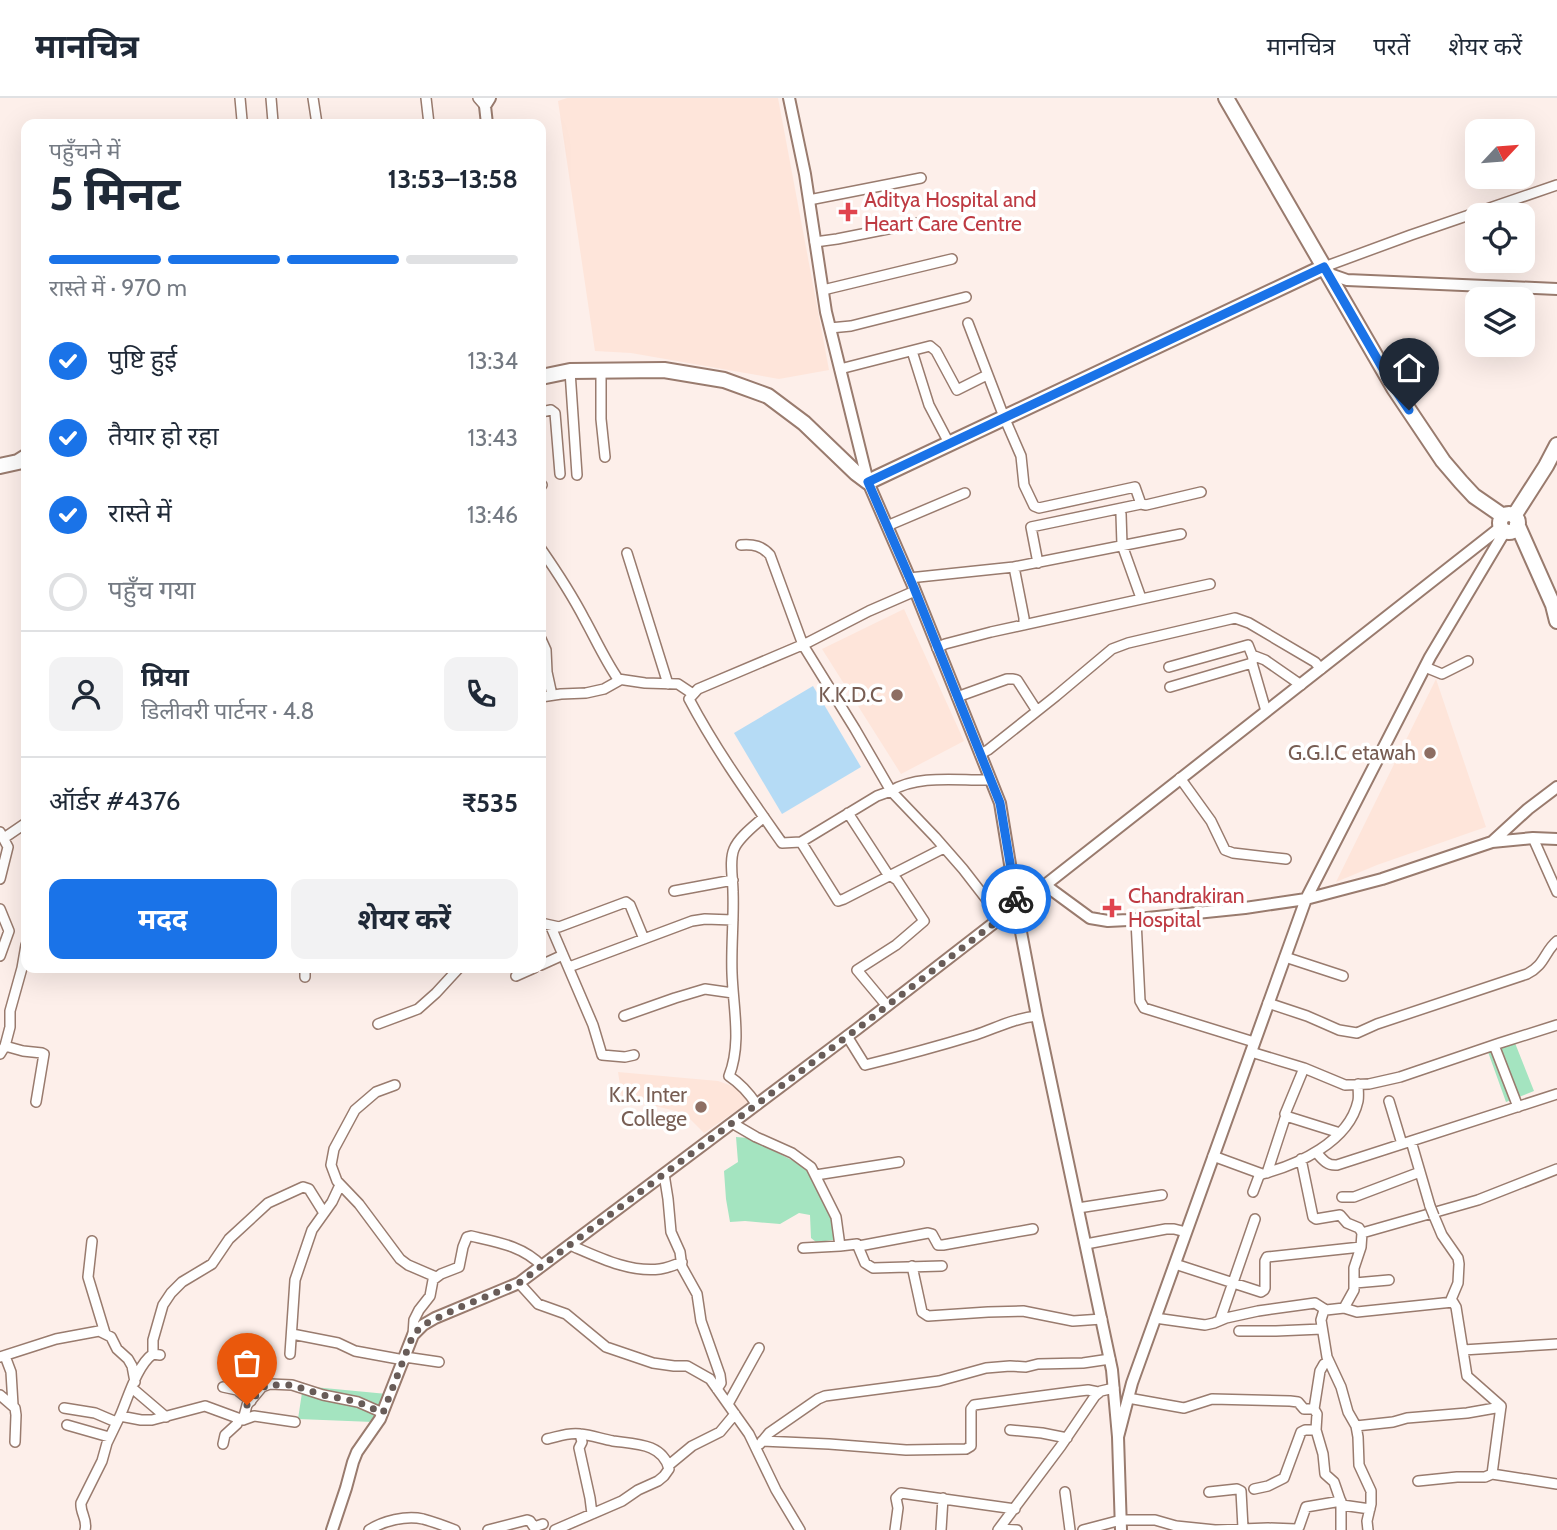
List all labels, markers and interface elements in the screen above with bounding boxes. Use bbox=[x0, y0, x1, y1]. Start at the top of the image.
text: मानचित्र bbox=[35, 26, 139, 66]
text: मानचित्र bbox=[1267, 32, 1335, 61]
text: परतें bbox=[1373, 32, 1410, 61]
text: शेयर करें bbox=[1448, 32, 1522, 61]
north arrow bbox=[1465, 119, 1535, 189]
map controls bbox=[1465, 119, 1535, 357]
text: पहुँचने में bbox=[49, 137, 121, 165]
text: 13:53–13:58 bbox=[388, 163, 518, 195]
text: 5 मिनट bbox=[49, 166, 181, 222]
place label: Aditya Hospital and Heart Care Centre bbox=[864, 187, 1036, 236]
marker: Aditya Hospital and Heart Care Centre bbox=[838, 202, 858, 222]
button: locate bbox=[1465, 203, 1535, 273]
text: रास्ते में · 970 m bbox=[49, 274, 187, 302]
button: layers bbox=[1465, 287, 1535, 357]
pin bbox=[1379, 338, 1439, 410]
icon: check bbox=[49, 342, 87, 380]
text: पुष्टि हुई bbox=[108, 343, 177, 375]
text: 13:34 bbox=[468, 347, 518, 375]
icon: home bbox=[1390, 349, 1428, 387]
icon: check bbox=[49, 419, 87, 457]
text: तैयार हो रहा bbox=[108, 420, 219, 452]
text: 13:43 bbox=[468, 424, 518, 452]
icon: check bbox=[49, 496, 87, 534]
text: रास्ते में bbox=[108, 497, 172, 529]
text: 13:46 bbox=[467, 501, 518, 529]
text: पहुँच गया bbox=[108, 574, 195, 606]
button: person bbox=[49, 657, 123, 731]
button: phone bbox=[444, 657, 518, 731]
text: प्रिया bbox=[141, 661, 189, 693]
place label: K.K.D.C bbox=[819, 682, 883, 707]
marker: K.K.D.C bbox=[889, 687, 905, 703]
text: डिलीवरी पार्टनर · 4.8 bbox=[141, 697, 314, 725]
place label: G.G.I.C etawah bbox=[1288, 740, 1416, 765]
marker: G.G.I.C etawah bbox=[1422, 745, 1438, 761]
text: ऑर्डर #4376 bbox=[49, 785, 181, 817]
text: ₹535 bbox=[462, 787, 518, 819]
courier bbox=[981, 864, 1051, 934]
button: मदद bbox=[49, 879, 277, 959]
button: शेयर करें bbox=[291, 879, 518, 959]
icon: bike bbox=[997, 880, 1035, 918]
place label: Chandrakiran Hospital bbox=[1128, 883, 1245, 932]
marker: Chandrakiran Hospital bbox=[1102, 898, 1122, 918]
place label: K.K. Inter College bbox=[609, 1082, 687, 1131]
marker: K.K. Inter College bbox=[693, 1099, 709, 1115]
pin bbox=[217, 1333, 277, 1405]
icon: bag bbox=[228, 1344, 266, 1382]

